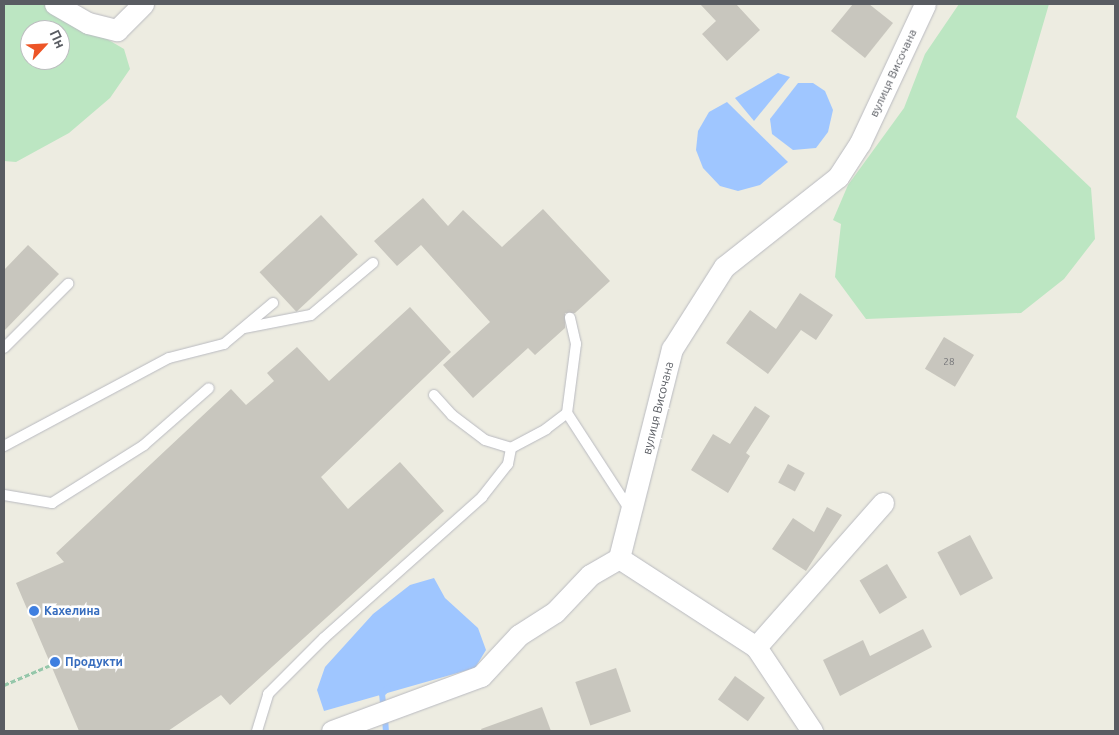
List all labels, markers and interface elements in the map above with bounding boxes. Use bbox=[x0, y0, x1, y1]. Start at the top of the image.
north arrow bbox=[20, 20, 70, 70]
text: Пн bbox=[47, 27, 69, 51]
street label: вулиця Височана bbox=[866, 27, 920, 119]
house number: 28 bbox=[943, 356, 955, 368]
street label: вулиця Височана bbox=[639, 360, 677, 456]
place label: Кахелина bbox=[44, 604, 100, 618]
marker: Кахелина bbox=[28, 605, 40, 617]
place label: Продукти bbox=[65, 655, 123, 669]
marker: Продукти bbox=[49, 656, 61, 668]

